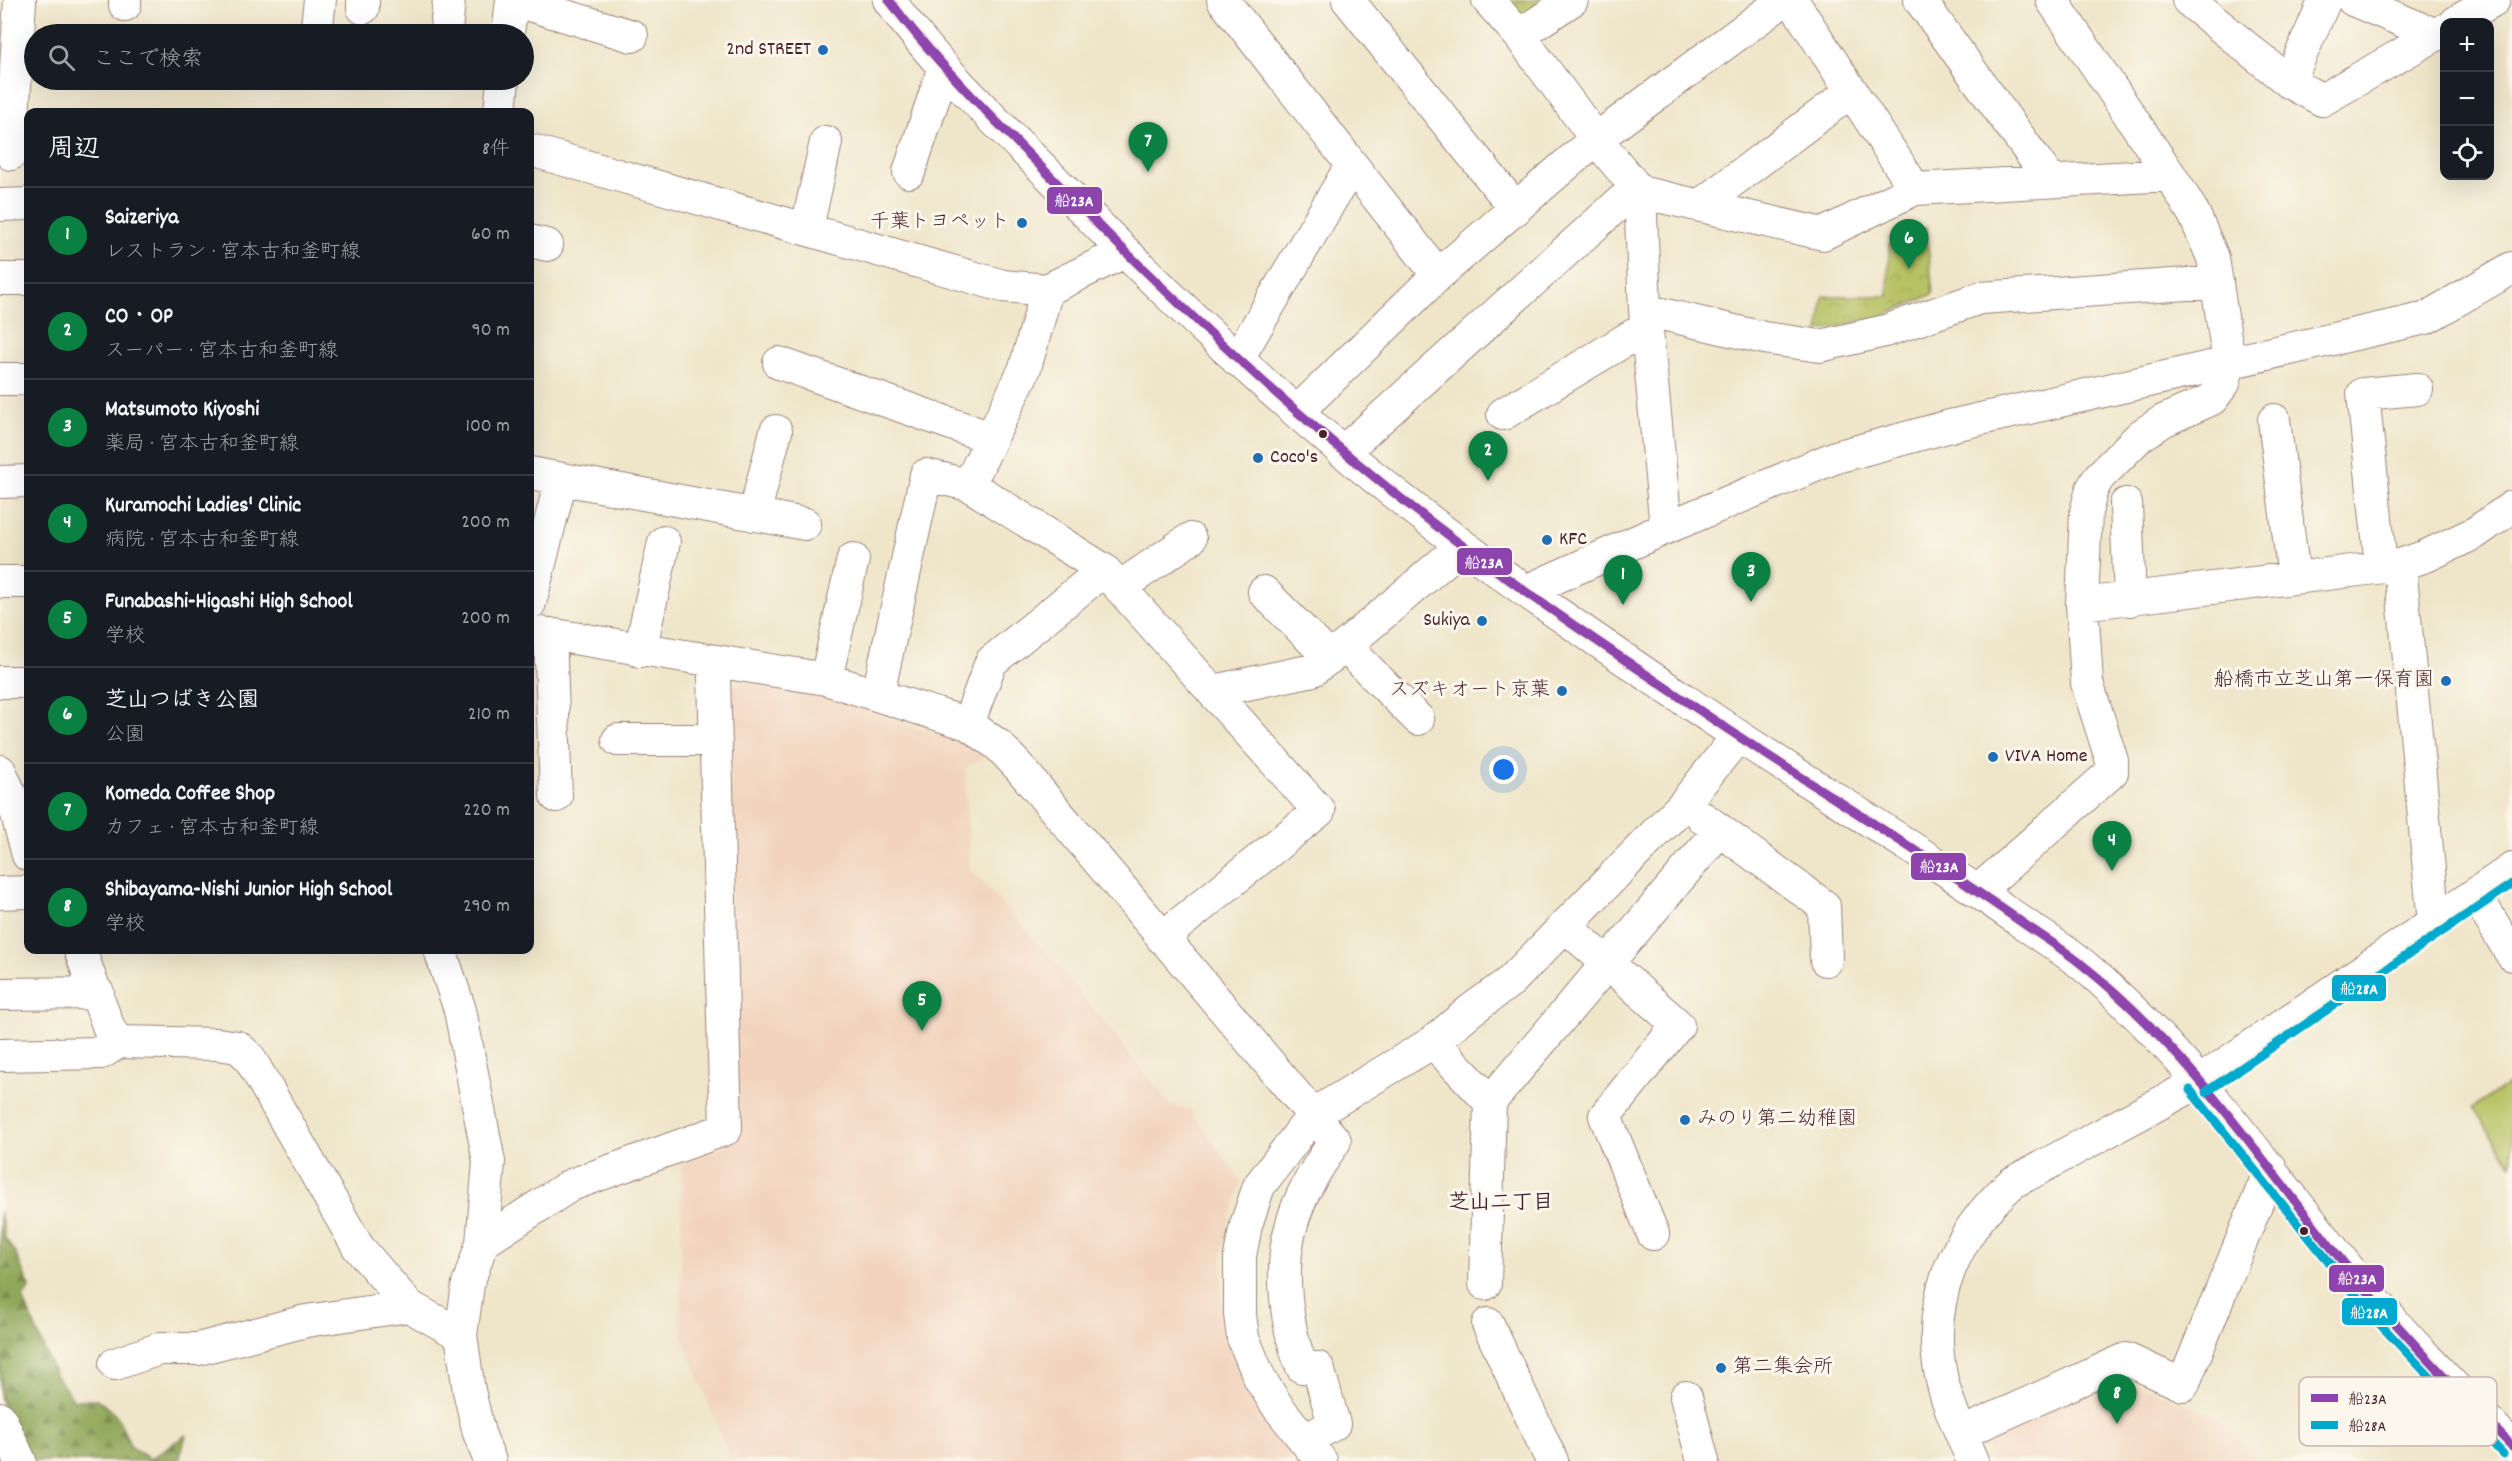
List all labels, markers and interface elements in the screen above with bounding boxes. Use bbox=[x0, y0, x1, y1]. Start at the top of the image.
map controls bbox=[2440, 18, 2494, 180]
button: + bbox=[2440, 18, 2494, 72]
search box bbox=[24, 24, 534, 90]
place label: 2nd STREET bbox=[726, 36, 811, 64]
icon: search bbox=[45, 41, 78, 74]
marker: 2nd STREET bbox=[816, 43, 830, 57]
text: ここで検索 bbox=[93, 45, 203, 76]
button: − bbox=[2440, 72, 2494, 126]
pin: 7 bbox=[1128, 122, 1168, 172]
button: locate bbox=[2440, 126, 2494, 180]
text: 周辺 bbox=[48, 132, 100, 169]
text: 8件 bbox=[482, 136, 510, 164]
line badge: 船23A bbox=[1046, 186, 1103, 215]
text: 船23A bbox=[1055, 191, 1094, 214]
text: Saizeriya bbox=[105, 203, 179, 234]
place label: 千葉トヨペット bbox=[870, 209, 1010, 237]
marker: 千葉トヨペット bbox=[1015, 216, 1029, 230]
pin: 6 bbox=[1890, 220, 1928, 269]
text: 1 bbox=[65, 221, 70, 249]
text: 60 m bbox=[471, 221, 510, 249]
text: レストラン · 宮本古和釜町線 bbox=[105, 239, 360, 267]
text: CO・OP bbox=[105, 302, 173, 333]
text: 2 bbox=[63, 317, 72, 345]
text: 90 m bbox=[472, 317, 510, 345]
text: スーパー · 宮本古和釜町線 bbox=[105, 338, 338, 366]
text: Matsumoto Kiyoshi bbox=[105, 395, 259, 426]
text: 3 bbox=[63, 413, 72, 441]
text: 100 m bbox=[466, 413, 510, 441]
unlabelled marker bbox=[1317, 428, 1329, 440]
text: 薬局 · 宮本古和釜町線 bbox=[105, 431, 299, 459]
pin: 2 bbox=[1468, 432, 1508, 481]
place label: Coco's bbox=[1270, 444, 1318, 472]
marker: Coco's bbox=[1251, 451, 1265, 465]
text: Kuramochi Ladies' Clinic bbox=[105, 491, 301, 522]
text: 4 bbox=[63, 509, 72, 537]
text: 200 m bbox=[461, 509, 510, 537]
place label: KFC bbox=[1559, 526, 1587, 554]
text: 病院 · 宮本古和釜町線 bbox=[105, 527, 299, 555]
marker: KFC bbox=[1540, 533, 1554, 547]
line badge: 船23A bbox=[1456, 547, 1513, 576]
pin: 3 bbox=[1732, 552, 1770, 602]
text: 船23A bbox=[1465, 553, 1504, 576]
pin: 1 bbox=[1604, 556, 1642, 605]
text: Funabashi-Higashi High School bbox=[105, 587, 353, 618]
text: 5 bbox=[63, 605, 72, 633]
text: 200 m bbox=[461, 605, 510, 633]
place label: Sukiya bbox=[1423, 607, 1471, 635]
marker: Sukiya bbox=[1475, 614, 1489, 628]
text: 学校 bbox=[105, 623, 145, 651]
place label: 船橋市立芝山第一保育園 bbox=[2214, 667, 2434, 695]
marker: 船橋市立芝山第一保育園 bbox=[2439, 674, 2453, 688]
place label: スズキオート京葉 bbox=[1389, 677, 1550, 705]
marker: スズキオート京葉 bbox=[1555, 684, 1569, 698]
text: 芝山つばき公園 bbox=[105, 686, 259, 717]
text: 6 bbox=[63, 701, 72, 729]
text: 210 m bbox=[468, 701, 510, 729]
text: 公園 bbox=[105, 722, 145, 750]
place label: VIVA Home bbox=[2005, 743, 2088, 771]
marker: VIVA Home bbox=[1986, 750, 2000, 764]
your location bbox=[1489, 755, 1518, 784]
text: Komeda Coffee Shop bbox=[105, 779, 275, 810]
text: 7 bbox=[64, 797, 71, 825]
text: 220 m bbox=[463, 797, 510, 825]
text: カフェ · 宮本古和釜町線 bbox=[105, 815, 319, 843]
pin: 4 bbox=[2092, 822, 2132, 871]
line badge: 船23A bbox=[1910, 852, 1967, 881]
text: 船23A bbox=[1920, 857, 1959, 880]
text: Shibayama-Nishi Junior High School bbox=[105, 875, 392, 906]
text: 8 bbox=[63, 893, 72, 921]
text: 290 m bbox=[463, 893, 510, 921]
text: 学校 bbox=[105, 911, 145, 939]
line badge: 船28A bbox=[2331, 974, 2387, 1002]
text: 船28A bbox=[2340, 979, 2378, 1002]
pin: 5 bbox=[902, 982, 942, 1031]
place label: みのり第二幼稚園 bbox=[1697, 1106, 1857, 1134]
marker: みのり第二幼稚園 bbox=[1678, 1113, 1692, 1127]
district label: 芝山二丁目 bbox=[1449, 1189, 1554, 1219]
unlabelled marker bbox=[2298, 1225, 2310, 1237]
line badge: 船23A bbox=[2328, 1264, 2385, 1293]
text: 船23A bbox=[2338, 1269, 2377, 1292]
line badge: 船28A bbox=[2341, 1297, 2398, 1326]
text: 船28A bbox=[2350, 1303, 2388, 1326]
place label: 第二集会所 bbox=[1733, 1354, 1833, 1382]
marker: 第二集会所 bbox=[1714, 1361, 1728, 1375]
pin: 8 bbox=[2098, 1374, 2136, 1424]
legend bbox=[2299, 1377, 2497, 1446]
text: 船23A bbox=[2348, 1389, 2387, 1412]
text: 船28A bbox=[2348, 1416, 2386, 1439]

